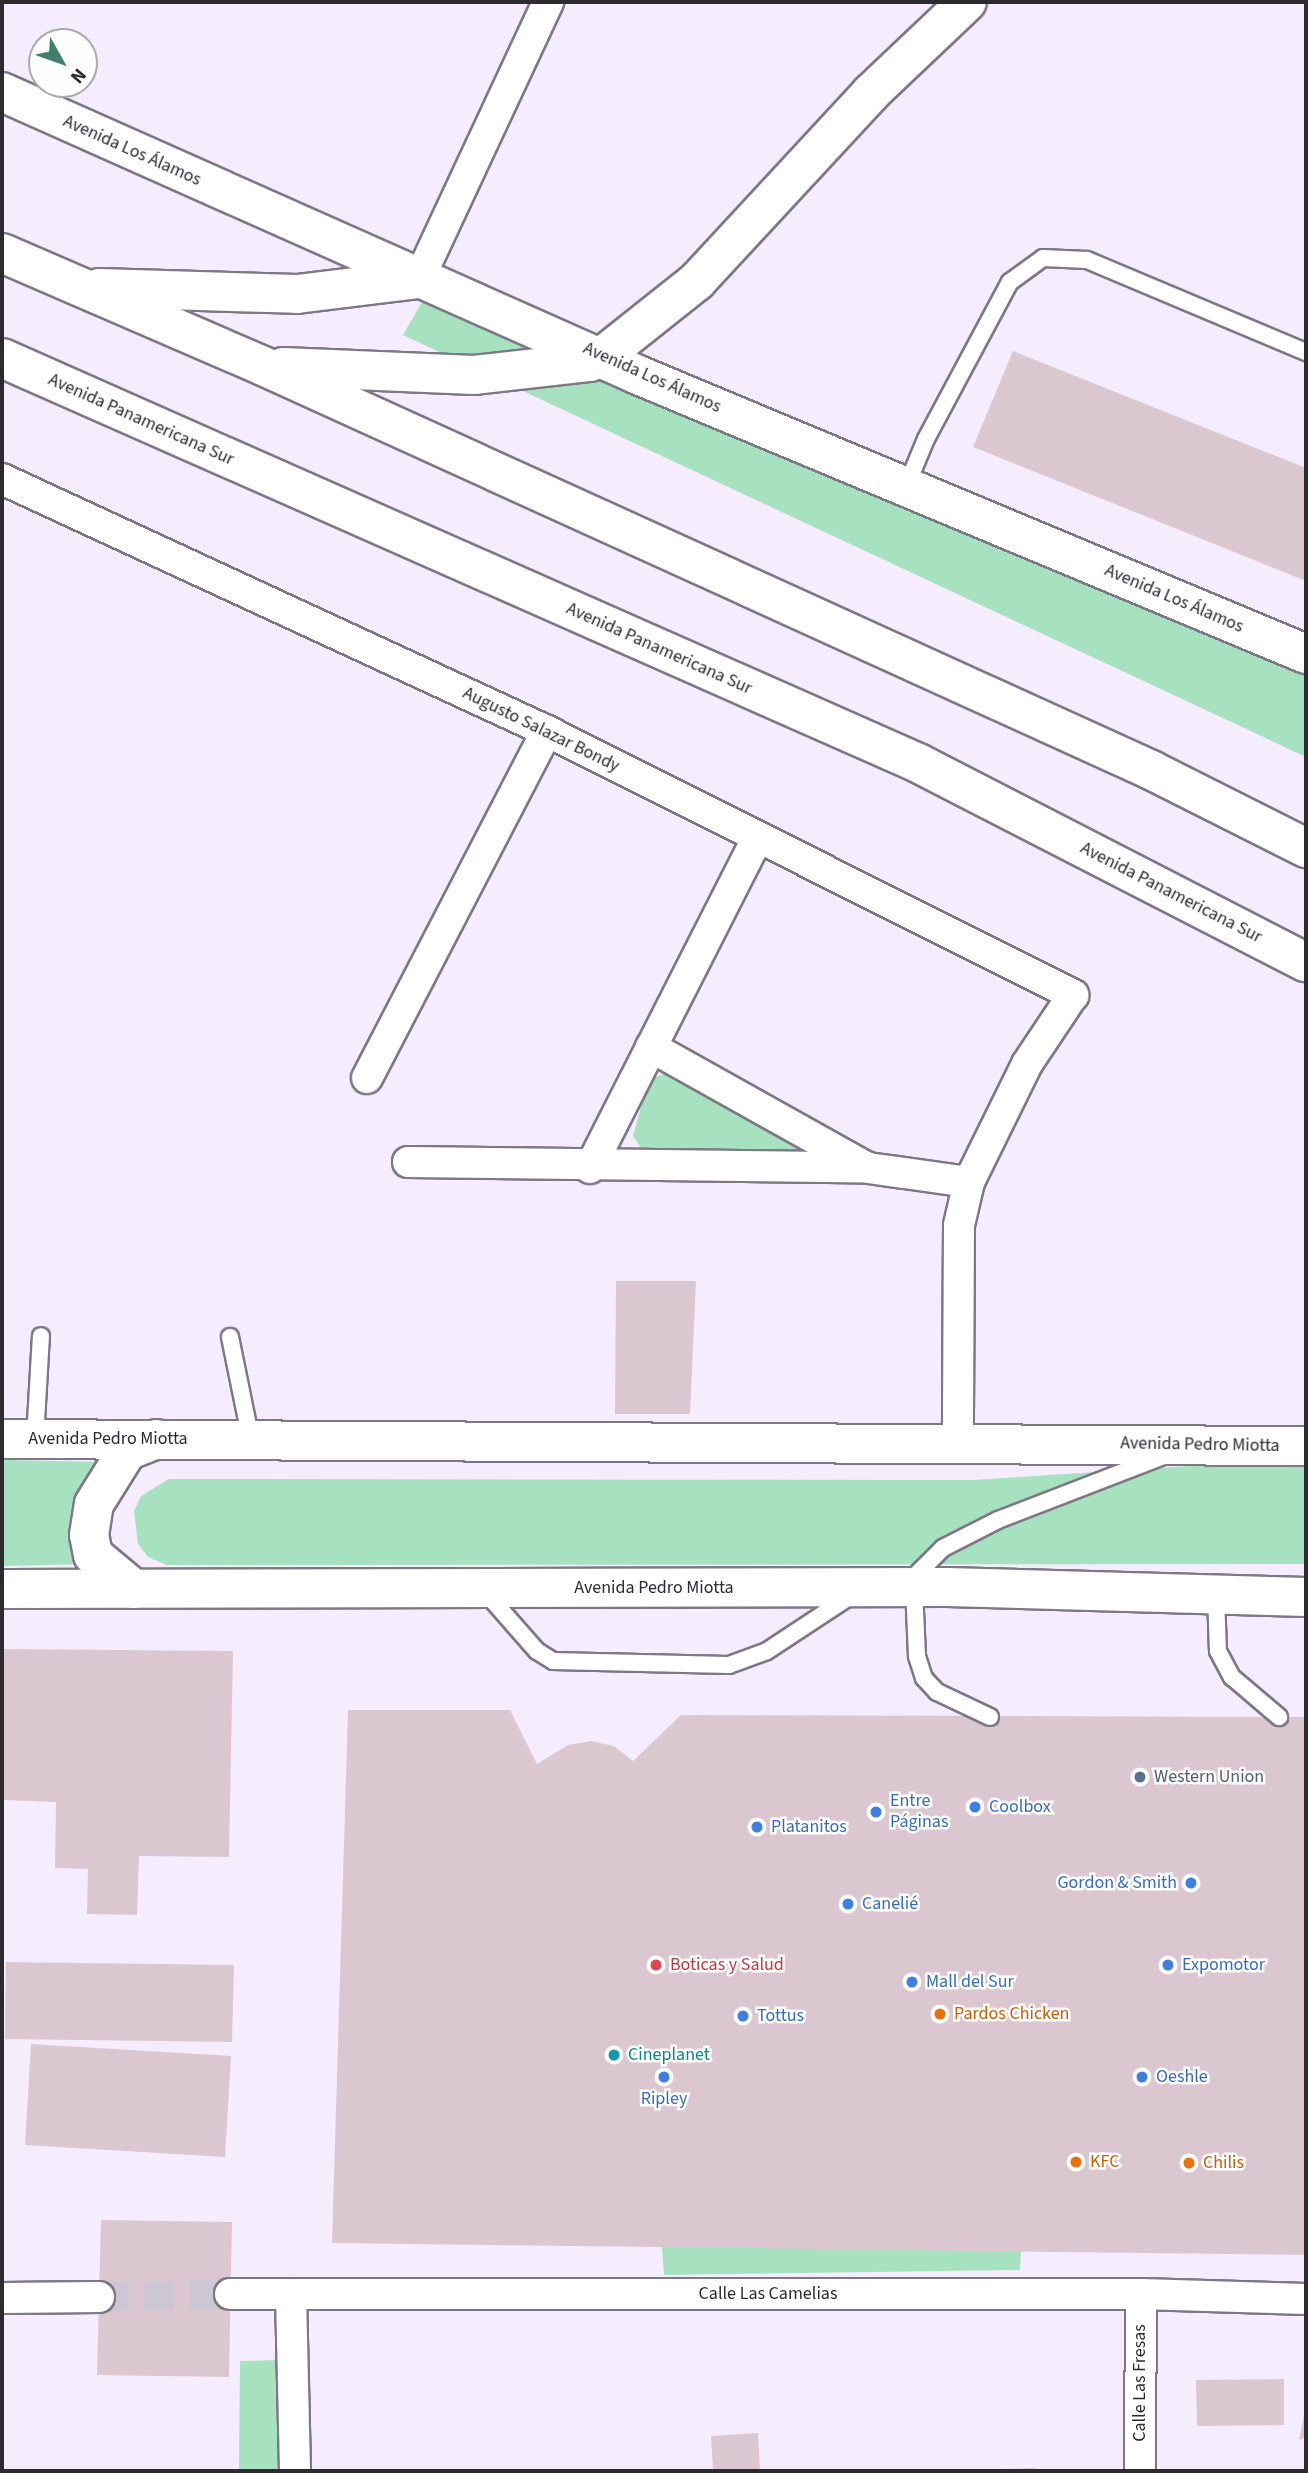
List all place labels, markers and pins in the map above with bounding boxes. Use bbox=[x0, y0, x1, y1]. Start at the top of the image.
place label: Western Union bbox=[1154, 1766, 1264, 1788]
marker: Western Union bbox=[1132, 1769, 1148, 1785]
place label: Entre Páginas bbox=[890, 1791, 948, 1834]
place label: Coolbox bbox=[989, 1796, 1051, 1818]
marker: Coolbox bbox=[967, 1799, 983, 1815]
marker: Entre Páginas bbox=[868, 1804, 884, 1820]
place label: Platanitos bbox=[771, 1816, 847, 1838]
marker: Platanitos bbox=[749, 1819, 765, 1835]
place label: Gordon & Smith bbox=[1057, 1872, 1177, 1894]
marker: Gordon & Smith bbox=[1183, 1875, 1199, 1891]
place label: Canelié bbox=[862, 1893, 918, 1915]
marker: Canelié bbox=[840, 1896, 856, 1912]
place label: Boticas y Salud bbox=[670, 1954, 784, 1976]
place label: Expomotor bbox=[1182, 1954, 1265, 1976]
marker: Boticas y Salud bbox=[648, 1957, 664, 1973]
marker: Expomotor bbox=[1160, 1957, 1176, 1973]
place label: Mall del Sur bbox=[926, 1971, 1014, 1993]
marker: Mall del Sur bbox=[904, 1974, 920, 1990]
place label: Pardos Chicken bbox=[954, 2003, 1069, 2025]
place label: Tottus bbox=[757, 2005, 804, 2027]
marker: Pardos Chicken bbox=[932, 2006, 948, 2022]
marker: Tottus bbox=[735, 2008, 751, 2024]
place label: Cineplanet bbox=[628, 2044, 710, 2066]
marker: Cineplanet bbox=[606, 2047, 622, 2063]
place label: Oeshle bbox=[1156, 2066, 1208, 2088]
marker: Ripley bbox=[656, 2069, 672, 2085]
marker: Oeshle bbox=[1134, 2069, 1150, 2085]
place label: Ripley bbox=[641, 2088, 687, 2110]
place label: KFC bbox=[1090, 2151, 1119, 2173]
place label: Chilis bbox=[1203, 2152, 1244, 2174]
marker: KFC bbox=[1068, 2154, 1084, 2170]
marker: Chilis bbox=[1181, 2155, 1197, 2171]

